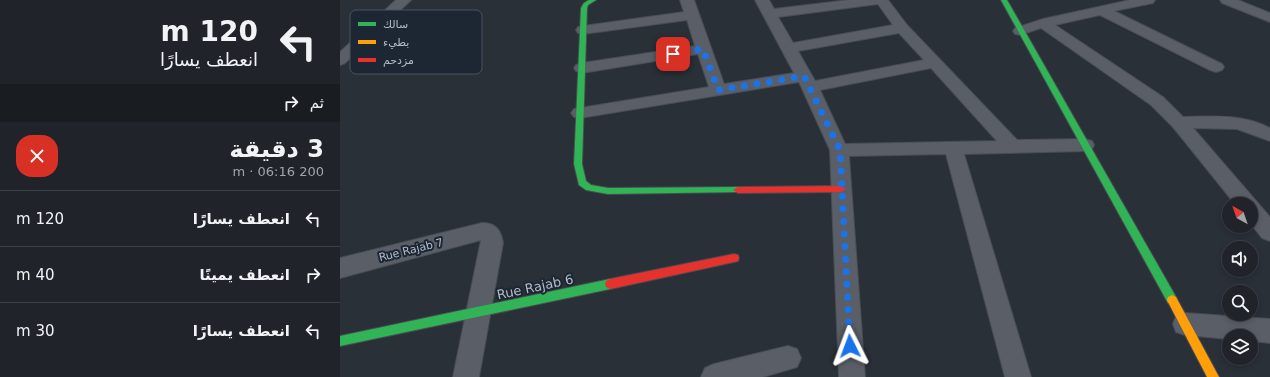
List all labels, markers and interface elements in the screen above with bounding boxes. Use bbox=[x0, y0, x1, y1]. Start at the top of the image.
legend bbox=[350, 10, 482, 74]
text: 120 m bbox=[161, 15, 258, 48]
icon: left bbox=[272, 16, 324, 68]
text: سالك bbox=[383, 18, 408, 31]
text: بطيء bbox=[383, 36, 409, 49]
pin bbox=[656, 37, 690, 71]
icon: arrive bbox=[662, 43, 684, 65]
text: انعطف يسارًا bbox=[160, 49, 258, 70]
text: مزدحم bbox=[383, 54, 414, 67]
icon: right bbox=[280, 92, 302, 114]
text: ثم bbox=[310, 94, 324, 112]
button: close bbox=[16, 135, 58, 177]
text: 3 دقيقة bbox=[229, 135, 324, 163]
text: 200 m · 06:16 bbox=[233, 164, 324, 179]
north arrow bbox=[1222, 197, 1258, 233]
map controls bbox=[1222, 197, 1258, 365]
icon: left bbox=[302, 208, 324, 230]
text: 120 m bbox=[16, 210, 64, 228]
text: انعطف يسارًا bbox=[193, 210, 290, 228]
street label: Rue Rajab 7 bbox=[377, 236, 445, 264]
button: sound bbox=[1222, 241, 1258, 277]
icon: right bbox=[302, 264, 324, 286]
text: 40 m bbox=[16, 266, 55, 284]
text: انعطف يمينًا bbox=[199, 266, 290, 284]
street label: Rue Rajab 6 bbox=[495, 272, 575, 302]
button: search bbox=[1222, 285, 1258, 321]
icon: left bbox=[302, 320, 324, 342]
text: 30 m bbox=[16, 322, 55, 340]
text: انعطف يسارًا bbox=[193, 322, 290, 340]
position arrow bbox=[829, 325, 871, 367]
button: layers bbox=[1222, 329, 1258, 365]

